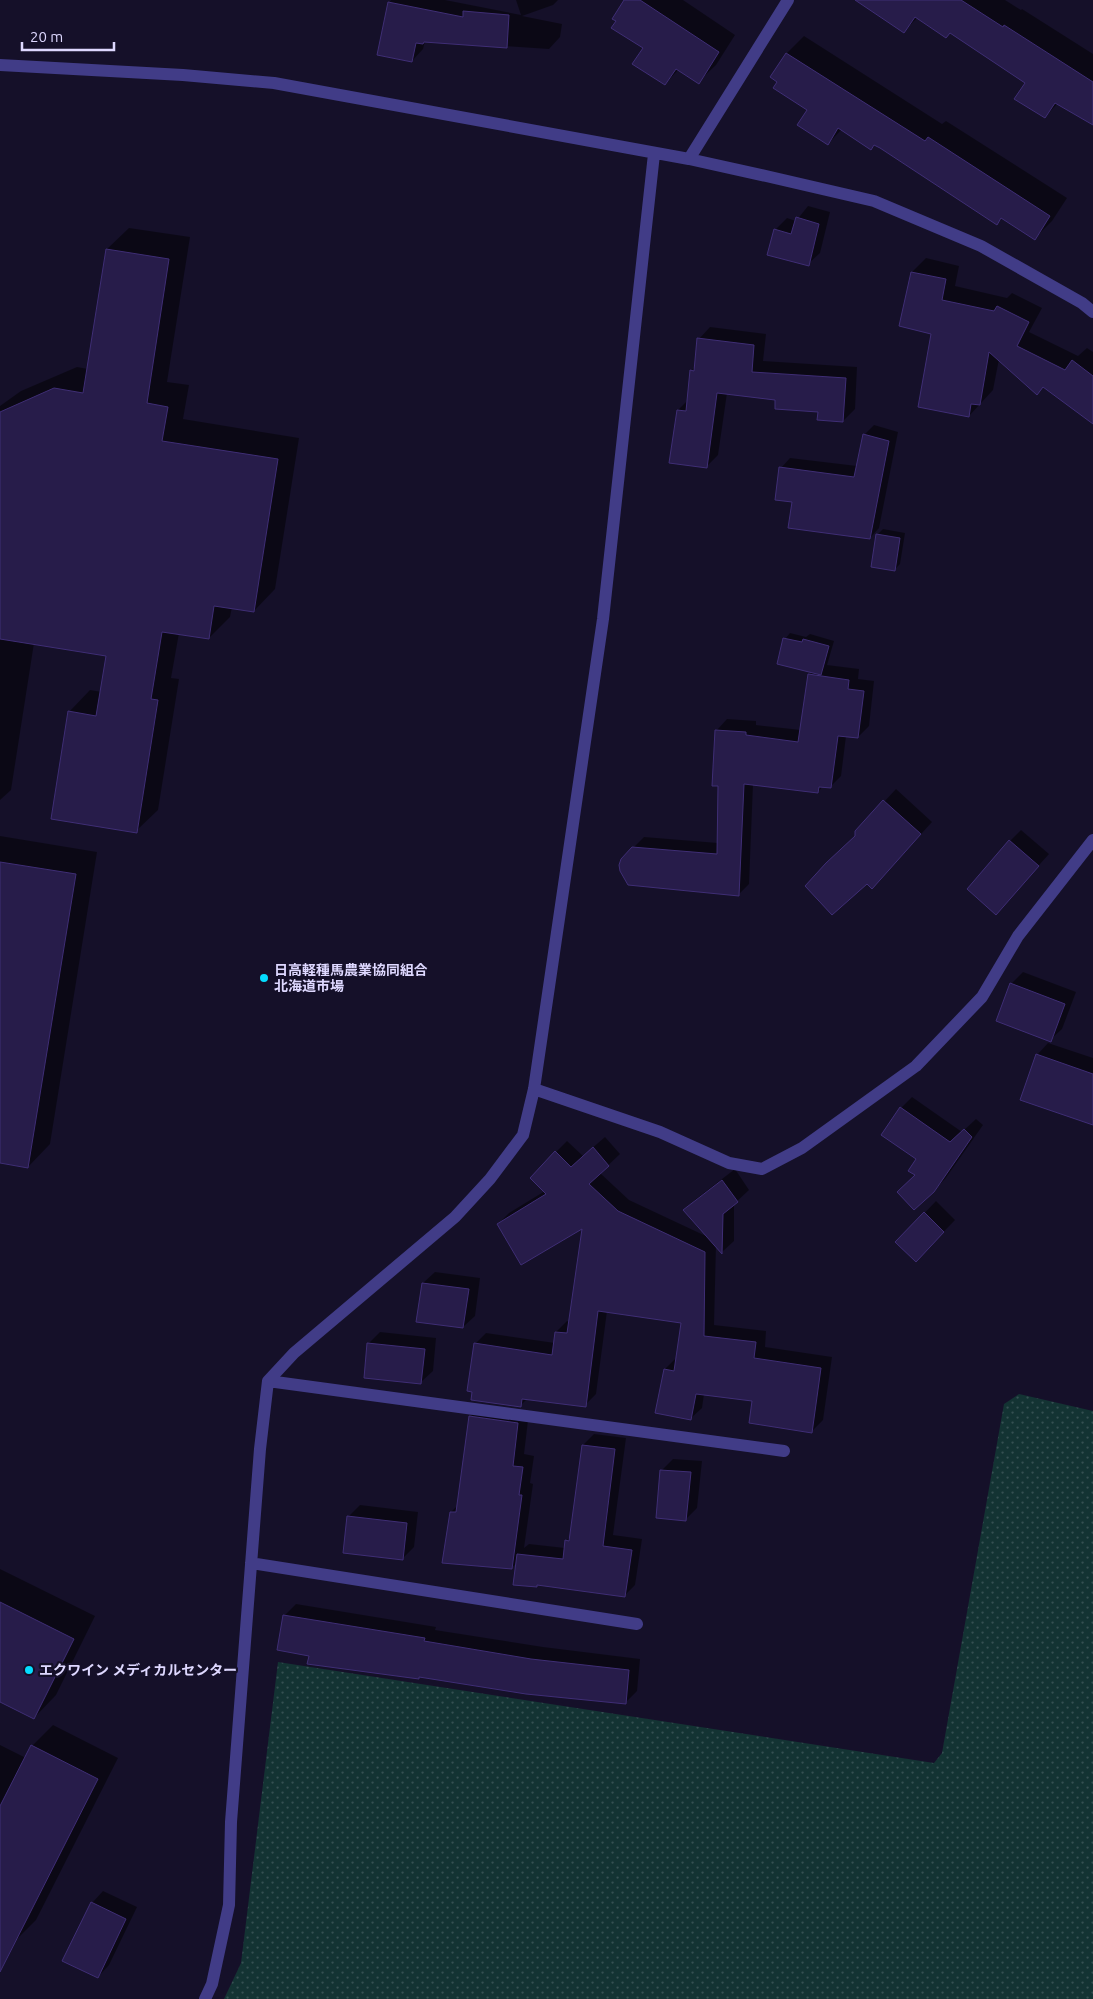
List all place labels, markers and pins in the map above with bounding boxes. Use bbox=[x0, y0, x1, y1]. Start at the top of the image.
place label: 日高軽種馬農業協同組合 北海道市場 bbox=[274, 962, 428, 994]
marker: 日高軽種馬農業協同組合 北海道市場 bbox=[258, 972, 270, 984]
place label: エクワイン メディカルセンター bbox=[39, 1662, 237, 1678]
marker: エクワイン メディカルセンター bbox=[23, 1664, 35, 1676]

